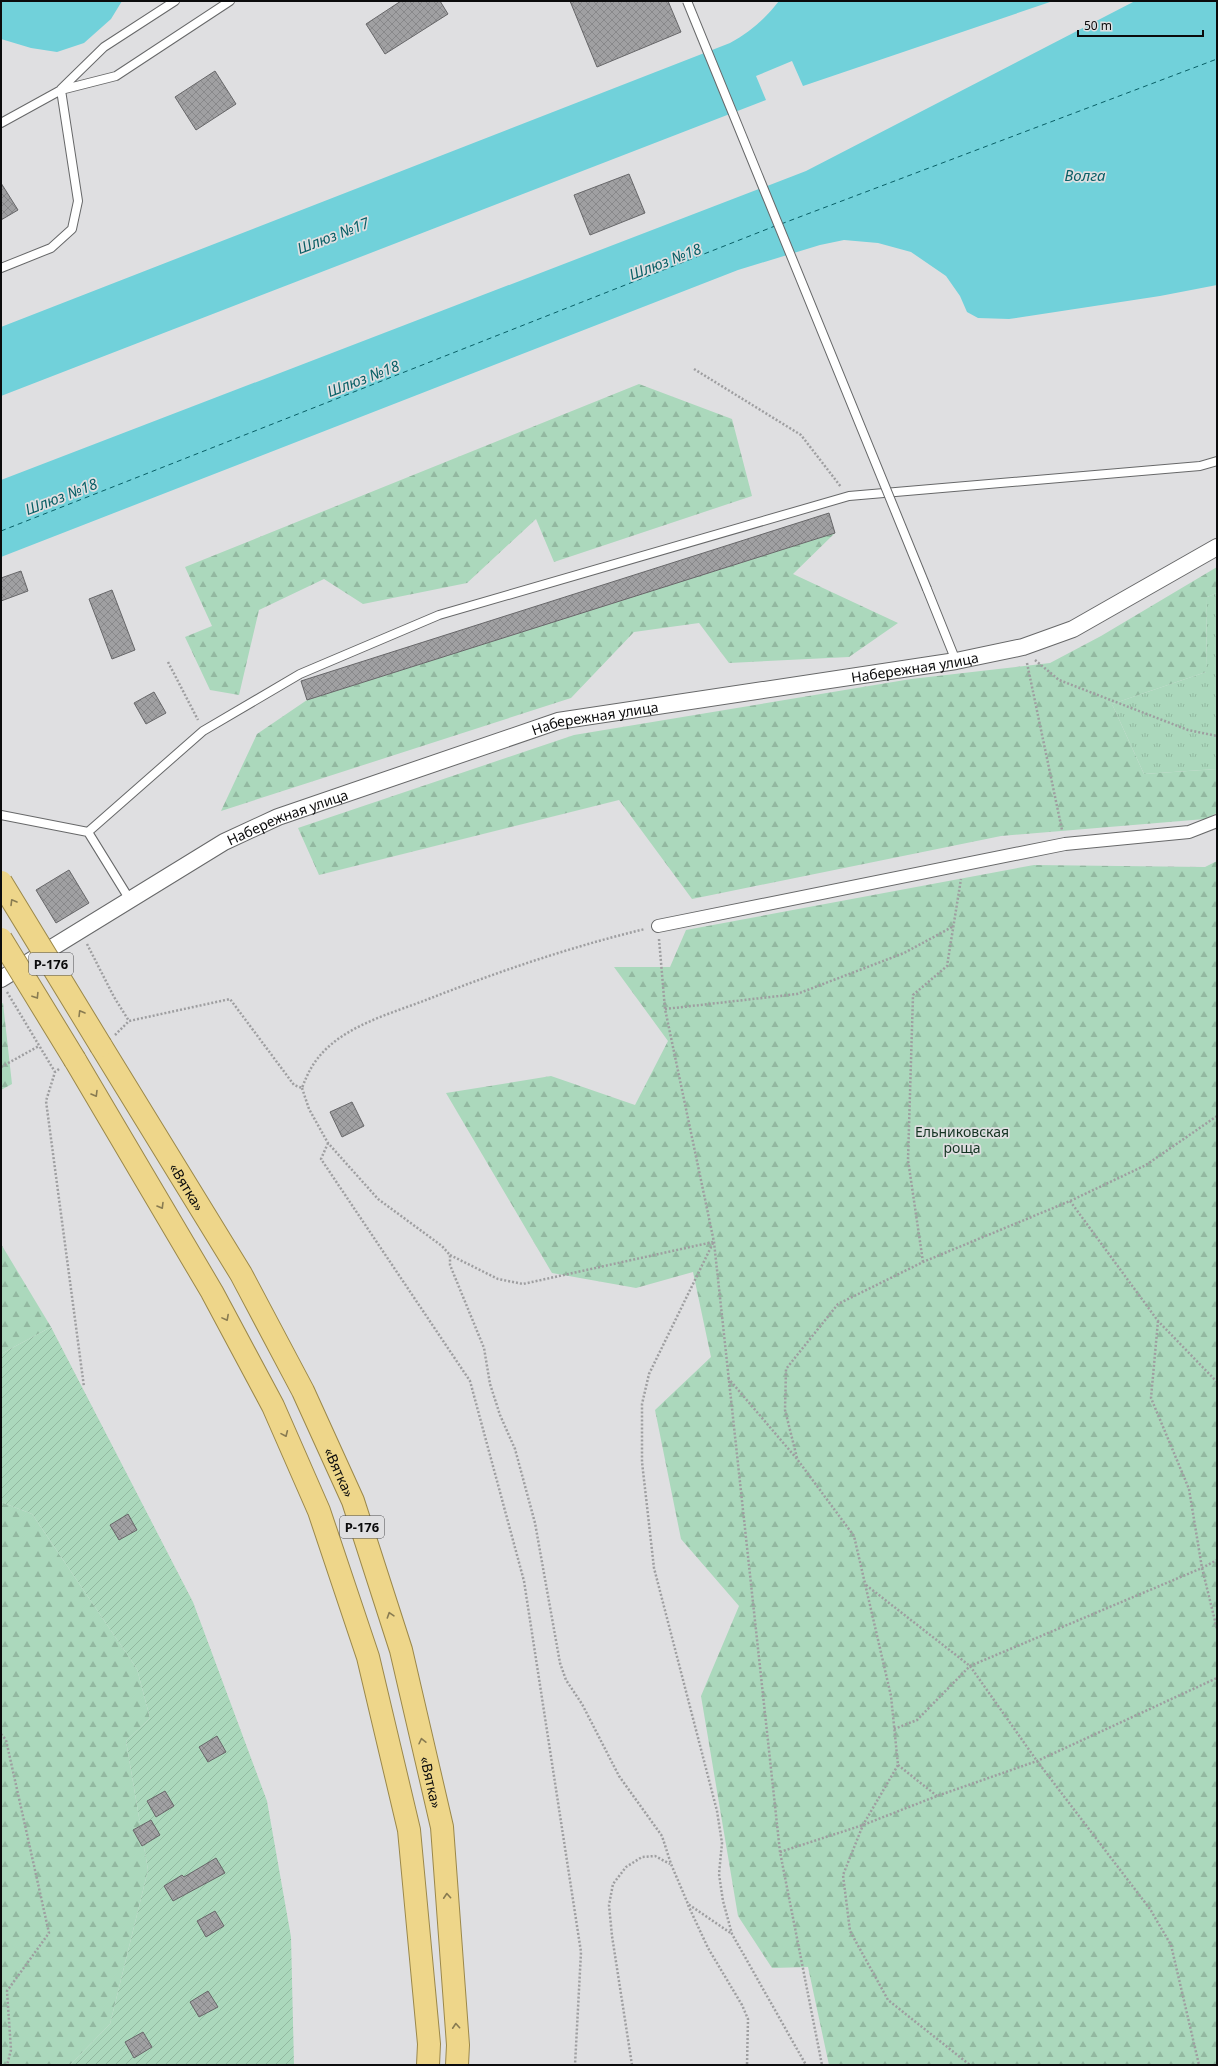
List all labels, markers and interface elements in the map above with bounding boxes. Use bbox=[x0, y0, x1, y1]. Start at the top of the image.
scale bar bbox=[1078, 12, 1203, 38]
text: 50 m bbox=[1084, 17, 1112, 34]
water label: Волга bbox=[1065, 165, 1106, 185]
water label: Шлюз №17 bbox=[294, 212, 373, 258]
water label: Шлюз №18 bbox=[626, 238, 705, 284]
water label: Шлюз №18 bbox=[324, 355, 403, 401]
water label: Шлюз №18 bbox=[22, 473, 101, 519]
street label: Набережная улица bbox=[850, 647, 980, 686]
street label: Набережная улица bbox=[529, 697, 659, 739]
street label: Набережная улица bbox=[224, 784, 350, 849]
one-way arrow bbox=[10, 899, 17, 906]
road number: Р-176 bbox=[29, 953, 73, 975]
one-way arrow bbox=[31, 992, 39, 999]
one-way arrow bbox=[78, 1010, 85, 1017]
one-way arrow bbox=[90, 1090, 98, 1097]
park label: Ельниковская роща bbox=[915, 1122, 1009, 1157]
street label: «Вятка» bbox=[165, 1159, 209, 1214]
one-way arrow bbox=[157, 1202, 164, 1209]
one-way arrow bbox=[221, 1314, 229, 1321]
one-way arrow bbox=[280, 1430, 288, 1437]
street label: «Вятка» bbox=[320, 1444, 359, 1500]
road number: Р-176 bbox=[340, 1516, 384, 1538]
one-way arrow bbox=[386, 1612, 395, 1619]
one-way arrow bbox=[418, 1738, 427, 1745]
street label: «Вятка» bbox=[416, 1754, 447, 1810]
one-way arrow bbox=[442, 1893, 451, 1899]
one-way arrow bbox=[452, 2023, 461, 2029]

